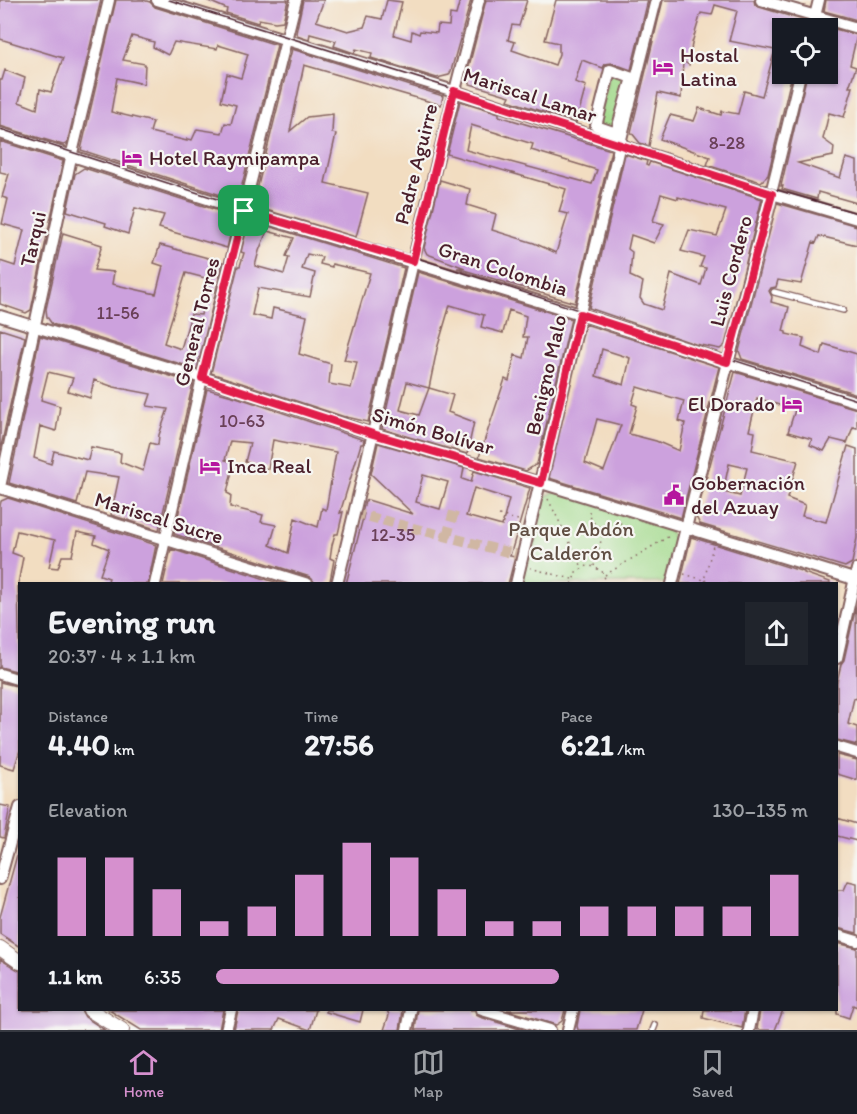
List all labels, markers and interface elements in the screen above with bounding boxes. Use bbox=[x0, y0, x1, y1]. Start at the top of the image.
map controls bbox=[772, 18, 838, 84]
button: locate bbox=[772, 18, 838, 84]
place label: Hostal Latina bbox=[680, 42, 739, 91]
hotel icon: Hostal Latina bbox=[651, 55, 675, 79]
street label: Mariscal Lamar bbox=[460, 61, 601, 128]
street label: Padre Aguirre bbox=[388, 101, 443, 227]
house number: 8-28 bbox=[709, 132, 745, 154]
place label: Hotel Raymipampa bbox=[149, 145, 320, 170]
hotel icon: Hotel Raymipampa bbox=[120, 146, 144, 170]
pin bbox=[218, 185, 269, 236]
icon: arrive bbox=[227, 194, 260, 227]
street label: Tarqui bbox=[14, 209, 51, 269]
street label: Luis Cordero bbox=[704, 213, 757, 329]
street label: Gran Colombia bbox=[435, 236, 571, 301]
street label: General Torres bbox=[168, 255, 225, 389]
house number: 11-56 bbox=[97, 302, 139, 324]
street label: Benigno Malo bbox=[520, 312, 572, 438]
place label: El Dorado bbox=[688, 391, 775, 416]
hotel icon: El Dorado bbox=[780, 392, 804, 416]
street label: Simón Bolívar bbox=[369, 401, 497, 460]
house number: 10-63 bbox=[219, 410, 265, 432]
place label: Inca Real bbox=[227, 453, 311, 478]
hotel icon: Inca Real bbox=[198, 454, 222, 478]
place label: Gobernación del Azuay bbox=[691, 470, 805, 519]
public building icon: Gobernación del Azuay bbox=[662, 483, 686, 507]
street label: Mariscal Sucre bbox=[92, 486, 227, 549]
park label: Parque Abdón Calderón bbox=[508, 516, 634, 565]
house number: 12-35 bbox=[371, 524, 415, 546]
text: Evening run bbox=[48, 602, 215, 641]
button: share bbox=[745, 602, 808, 665]
text: 20:37 · 4 × 1.1 km bbox=[48, 644, 196, 668]
text: Distance bbox=[48, 707, 108, 726]
text: Time bbox=[304, 707, 338, 726]
text: Pace bbox=[561, 707, 593, 726]
text: 4.40 bbox=[48, 726, 110, 763]
text: 27:56 bbox=[304, 726, 374, 763]
text: 6:21 bbox=[561, 726, 614, 763]
text: km bbox=[110, 740, 135, 759]
text: /km bbox=[614, 740, 645, 759]
text: Elevation bbox=[48, 798, 127, 822]
text: 130–135 m bbox=[712, 798, 808, 822]
text: 1.1 km bbox=[48, 965, 102, 989]
text: 6:35 bbox=[144, 965, 181, 989]
tab: Home bbox=[124, 1046, 164, 1101]
tab: Map bbox=[412, 1046, 445, 1101]
tab: Saved bbox=[692, 1046, 733, 1101]

